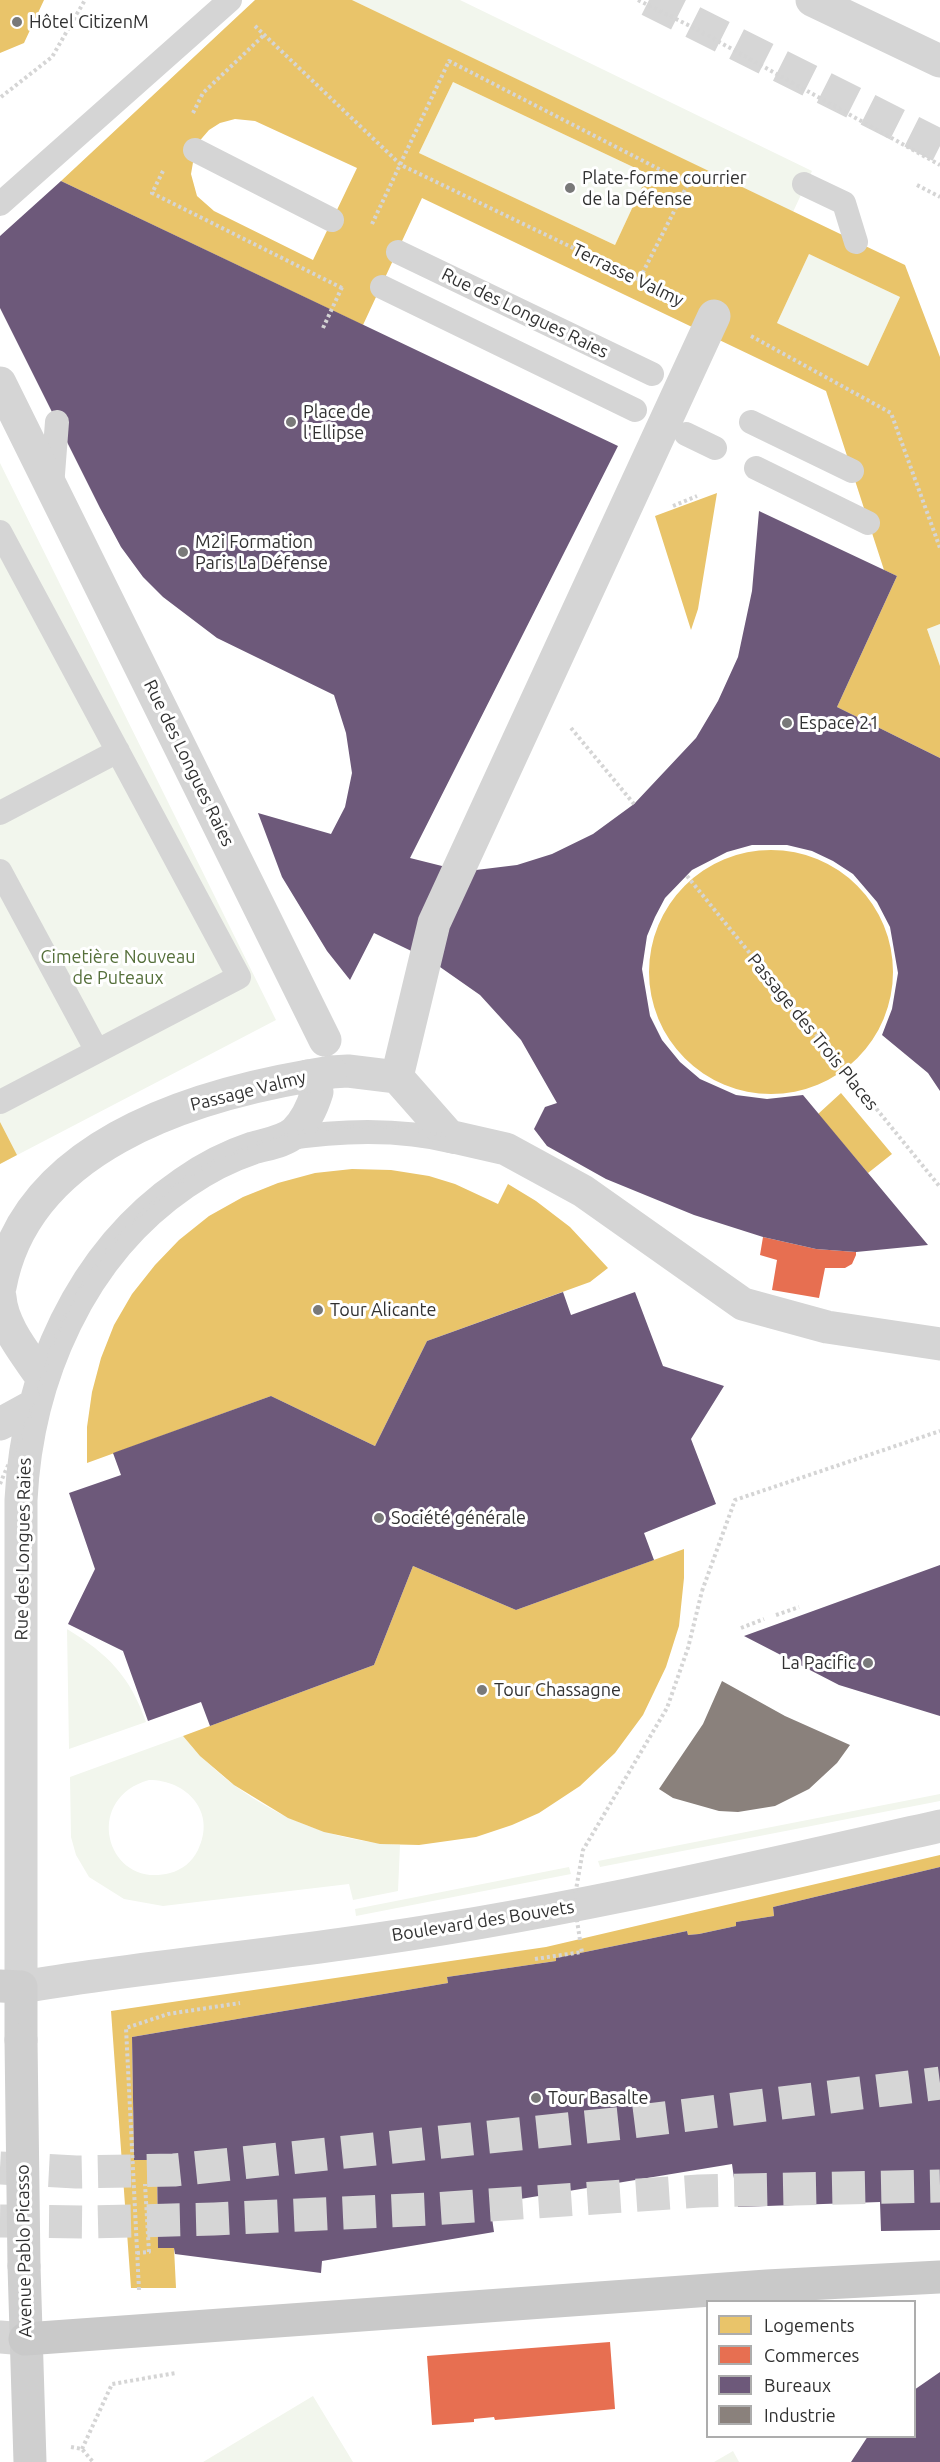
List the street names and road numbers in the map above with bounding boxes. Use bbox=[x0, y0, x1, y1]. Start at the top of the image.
street label: Terrasse Valmy bbox=[569, 239, 687, 311]
street label: Rue des Longues Raies bbox=[438, 263, 612, 363]
street label: Rue des Longues Raies bbox=[139, 676, 239, 850]
street label: Passage des Trois Places bbox=[743, 949, 883, 1115]
street label: Passage Valmy bbox=[188, 1066, 308, 1116]
street label: Rue des Longues Raies bbox=[11, 1457, 35, 1641]
street label: Boulevard des Bouvets bbox=[390, 1896, 576, 1946]
street label: Avenue Pablo Picasso bbox=[12, 2164, 36, 2338]

